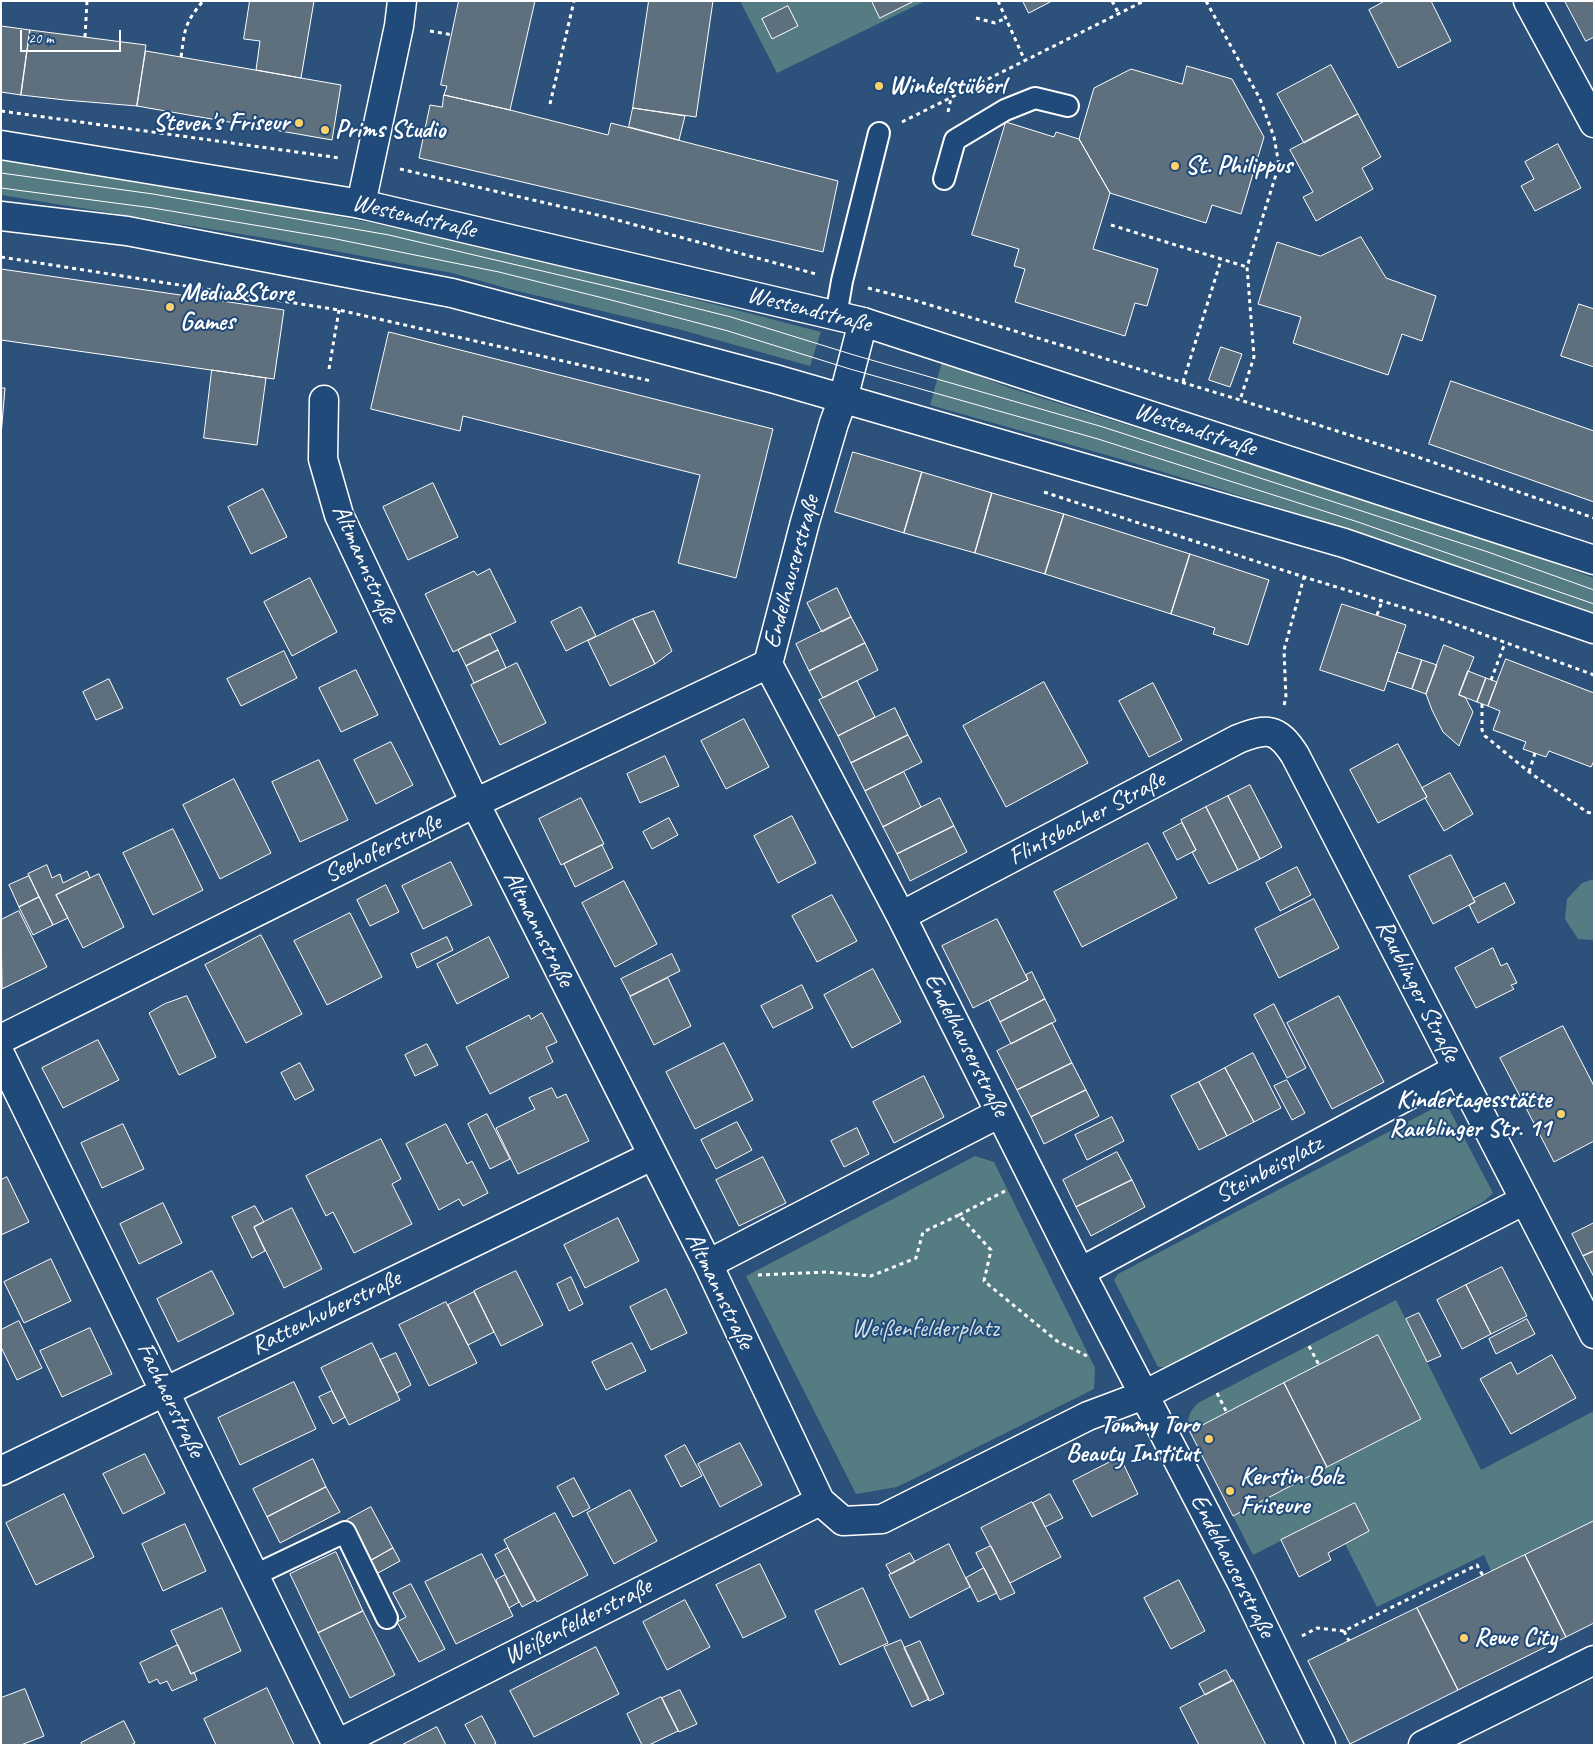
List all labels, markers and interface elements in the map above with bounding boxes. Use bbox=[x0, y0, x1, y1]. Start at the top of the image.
scale bar bbox=[22, 20, 124, 52]
text: 20 m bbox=[28, 29, 54, 48]
place label: Winkelstüberl bbox=[889, 71, 1005, 101]
marker: Winkelstüberl bbox=[873, 80, 885, 92]
place label: Steven's Friseur bbox=[153, 108, 289, 138]
place label: Prims Studio bbox=[335, 115, 445, 145]
marker: Steven's Friseur bbox=[293, 117, 305, 129]
marker: Prims Studio bbox=[319, 124, 331, 136]
place label: St. Philippus bbox=[1185, 151, 1292, 181]
marker: St. Philippus bbox=[1169, 160, 1181, 172]
street label: Westendstraße bbox=[349, 188, 479, 246]
place label: Media&Store Games bbox=[180, 278, 294, 337]
street label: Westendstraße bbox=[744, 280, 874, 340]
marker: Media&Store Games bbox=[164, 301, 176, 313]
street label: Westendstraße bbox=[1130, 396, 1260, 464]
street label: Endelhauserstraße bbox=[757, 492, 827, 652]
street label: Altmannstraße bbox=[325, 500, 403, 628]
street label: Flintsbacher Straße bbox=[1004, 765, 1170, 873]
street label: Seehoferstraße bbox=[320, 808, 446, 890]
street label: Altmannstraße bbox=[496, 866, 580, 992]
street label: Raublinger Straße bbox=[1368, 915, 1466, 1067]
street label: Endelhauserstraße bbox=[917, 968, 1015, 1122]
place label: Kindertagesstätte Raublinger Str. 11 bbox=[1389, 1085, 1551, 1144]
marker: Kindertagesstätte Raublinger Str. 11 bbox=[1555, 1108, 1567, 1120]
street label: Steinbeisplatz bbox=[1210, 1129, 1328, 1211]
street label: Altmannstraße bbox=[678, 1228, 760, 1354]
street label: Rattenhuberstraße bbox=[246, 1264, 406, 1362]
park label: Weißenfelderplatz bbox=[851, 1314, 999, 1344]
street label: Fachnerstraße bbox=[129, 1338, 211, 1462]
place label: Tommy Toro Beauty Institut bbox=[1066, 1410, 1199, 1469]
marker: Tommy Toro Beauty Institut bbox=[1203, 1433, 1215, 1445]
place label: Kerstin Bolz Friseure bbox=[1240, 1462, 1343, 1521]
marker: Kerstin Bolz Friseure bbox=[1224, 1485, 1236, 1497]
street label: Endelhauserstraße bbox=[1183, 1489, 1281, 1643]
street label: Weißenfelderstraße bbox=[499, 1572, 657, 1672]
place label: Rewe City bbox=[1474, 1623, 1557, 1653]
marker: Rewe City bbox=[1458, 1632, 1470, 1644]

